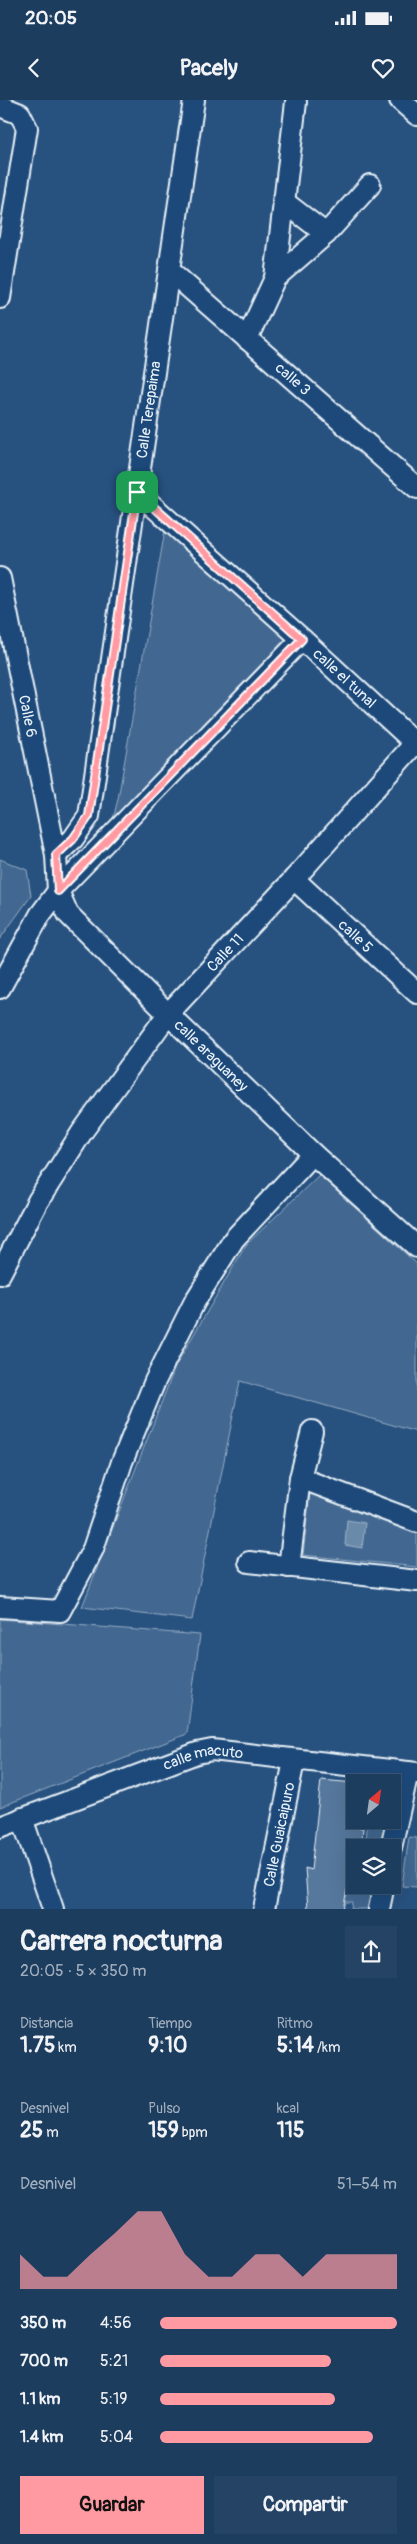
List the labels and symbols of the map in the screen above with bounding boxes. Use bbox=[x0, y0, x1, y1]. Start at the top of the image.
street label: calle 3 bbox=[271, 359, 314, 400]
street label: Calle Terepaima bbox=[133, 360, 166, 460]
pin bbox=[116, 471, 158, 513]
street label: calle el tunal bbox=[309, 645, 380, 713]
street label: Calle 6 bbox=[14, 693, 41, 739]
street label: calle 5 bbox=[334, 916, 377, 957]
street label: Calle 11 bbox=[203, 930, 248, 976]
street label: calle araguaney bbox=[170, 1016, 252, 1096]
street label: calle macuto bbox=[161, 1741, 244, 1775]
north arrow bbox=[346, 1774, 401, 1829]
street label: Calle Guaicaipuro bbox=[260, 1781, 299, 1889]

